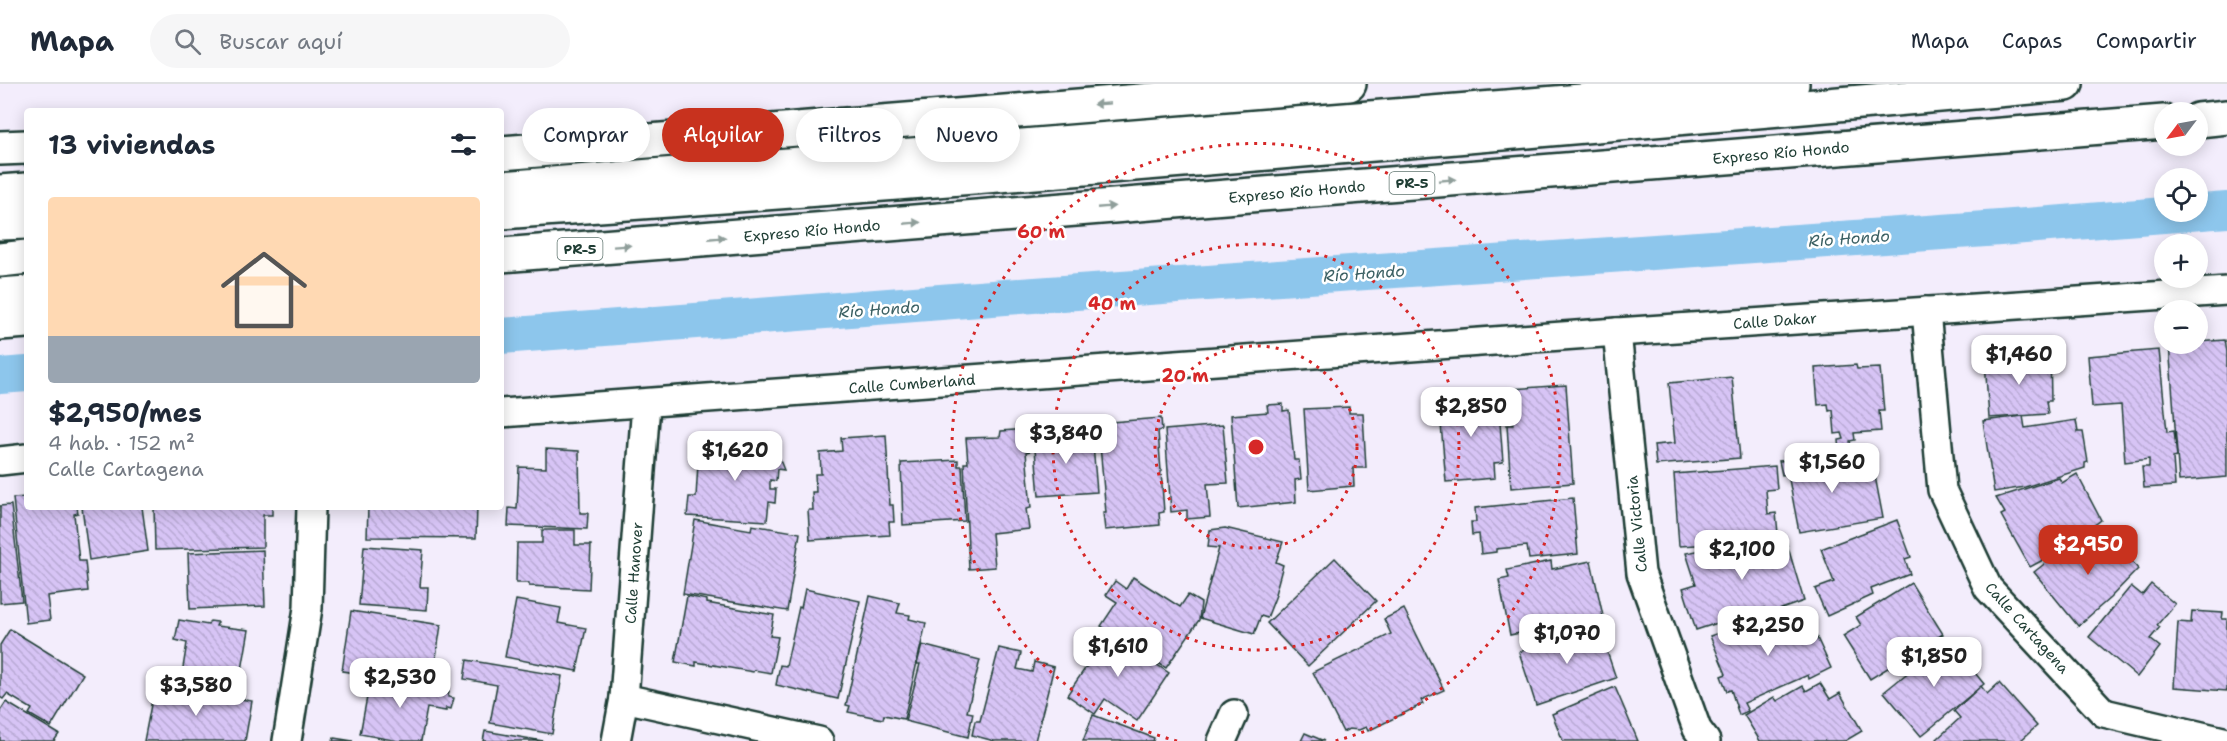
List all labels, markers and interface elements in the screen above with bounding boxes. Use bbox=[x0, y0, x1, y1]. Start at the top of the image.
search box bbox=[150, 14, 570, 68]
text: Mapa bbox=[30, 22, 114, 60]
icon: search bbox=[171, 25, 204, 58]
text: Buscar aquí bbox=[219, 27, 342, 56]
text: Mapa bbox=[1911, 27, 1969, 55]
text: Capas bbox=[2002, 27, 2063, 55]
text: Compartir bbox=[2096, 27, 2197, 55]
one-way arrow bbox=[1093, 99, 1112, 109]
north arrow bbox=[2154, 102, 2208, 156]
map controls bbox=[2154, 102, 2208, 354]
chip: Comprar bbox=[522, 108, 650, 162]
chip: Alquilar bbox=[662, 108, 784, 162]
chip: Filtros bbox=[796, 108, 903, 162]
chip: Nuevo bbox=[915, 108, 1020, 162]
text: 13 viviendas bbox=[48, 127, 216, 162]
icon: filters bbox=[447, 128, 480, 161]
street label: Expreso Río Hondo bbox=[1712, 137, 1850, 169]
button: locate bbox=[2154, 168, 2208, 222]
road number: PR-5 bbox=[1390, 172, 1434, 194]
one-way arrow bbox=[1438, 175, 1457, 185]
street label: Expreso Río Hondo bbox=[1228, 176, 1366, 208]
one-way arrow bbox=[1097, 202, 1116, 212]
street label: Expreso Río Hondo bbox=[743, 215, 881, 247]
one-way arrow bbox=[902, 218, 921, 228]
text: 60 m bbox=[1017, 220, 1065, 244]
water label: Río Hondo bbox=[1808, 225, 1891, 252]
one-way arrow bbox=[708, 234, 727, 243]
button: + bbox=[2154, 234, 2208, 288]
icon: home bbox=[210, 236, 318, 344]
road number: PR-5 bbox=[558, 238, 602, 260]
one-way arrow bbox=[613, 241, 632, 251]
water label: Río Hondo bbox=[1323, 260, 1406, 287]
text: 40 m bbox=[1088, 292, 1136, 316]
water label: Río Hondo bbox=[838, 296, 921, 323]
button: − bbox=[2154, 300, 2208, 354]
street label: Calle Dakar bbox=[1732, 308, 1818, 334]
pin: $1,460 bbox=[1970, 335, 2068, 386]
text: $1,460 bbox=[1985, 341, 2053, 367]
text: 20 m bbox=[1161, 364, 1209, 388]
street label: Calle Cumberland bbox=[848, 370, 977, 398]
pin: $2,850 bbox=[1422, 387, 1520, 438]
text: $2,850 bbox=[1435, 393, 1507, 419]
text: $2,950/mes bbox=[48, 395, 202, 430]
pin: $3,840 bbox=[1017, 414, 1115, 465]
text: $3,840 bbox=[1029, 420, 1103, 446]
text: 4 hab. · 152 m² bbox=[48, 430, 195, 456]
pin: $1,620 bbox=[686, 431, 784, 482]
text: $1,620 bbox=[701, 437, 769, 463]
centre of rings bbox=[1246, 437, 1266, 457]
pin: $1,560 bbox=[1783, 443, 1881, 494]
text: $1,560 bbox=[1798, 449, 1866, 475]
text: Calle Cartagena bbox=[48, 456, 204, 482]
street label: Calle Victoria bbox=[1622, 474, 1652, 573]
street label: Calle Hanover bbox=[620, 521, 648, 625]
pin: $2,950 bbox=[2039, 525, 2137, 576]
pin: $2,100 bbox=[1693, 530, 1791, 581]
text: $2,950 bbox=[2053, 531, 2123, 557]
text: $2,100 bbox=[1708, 536, 1776, 562]
street label: Calle Cartagena bbox=[1981, 578, 2074, 679]
pin: $2,250 bbox=[1719, 606, 1817, 657]
text: $2,250 bbox=[1732, 612, 1804, 638]
pin: $1,070 bbox=[1518, 614, 1616, 665]
text: $1,070 bbox=[1533, 620, 1601, 646]
pin: $1,610 bbox=[1069, 627, 1167, 678]
text: $1,610 bbox=[1087, 633, 1149, 659]
pin: $1,850 bbox=[1885, 637, 1983, 688]
text: $1,850 bbox=[1901, 643, 1967, 669]
pin: $2,530 bbox=[351, 658, 449, 709]
text: $2,530 bbox=[364, 664, 436, 690]
pin: $3,580 bbox=[147, 666, 245, 717]
text: $3,580 bbox=[160, 672, 232, 698]

